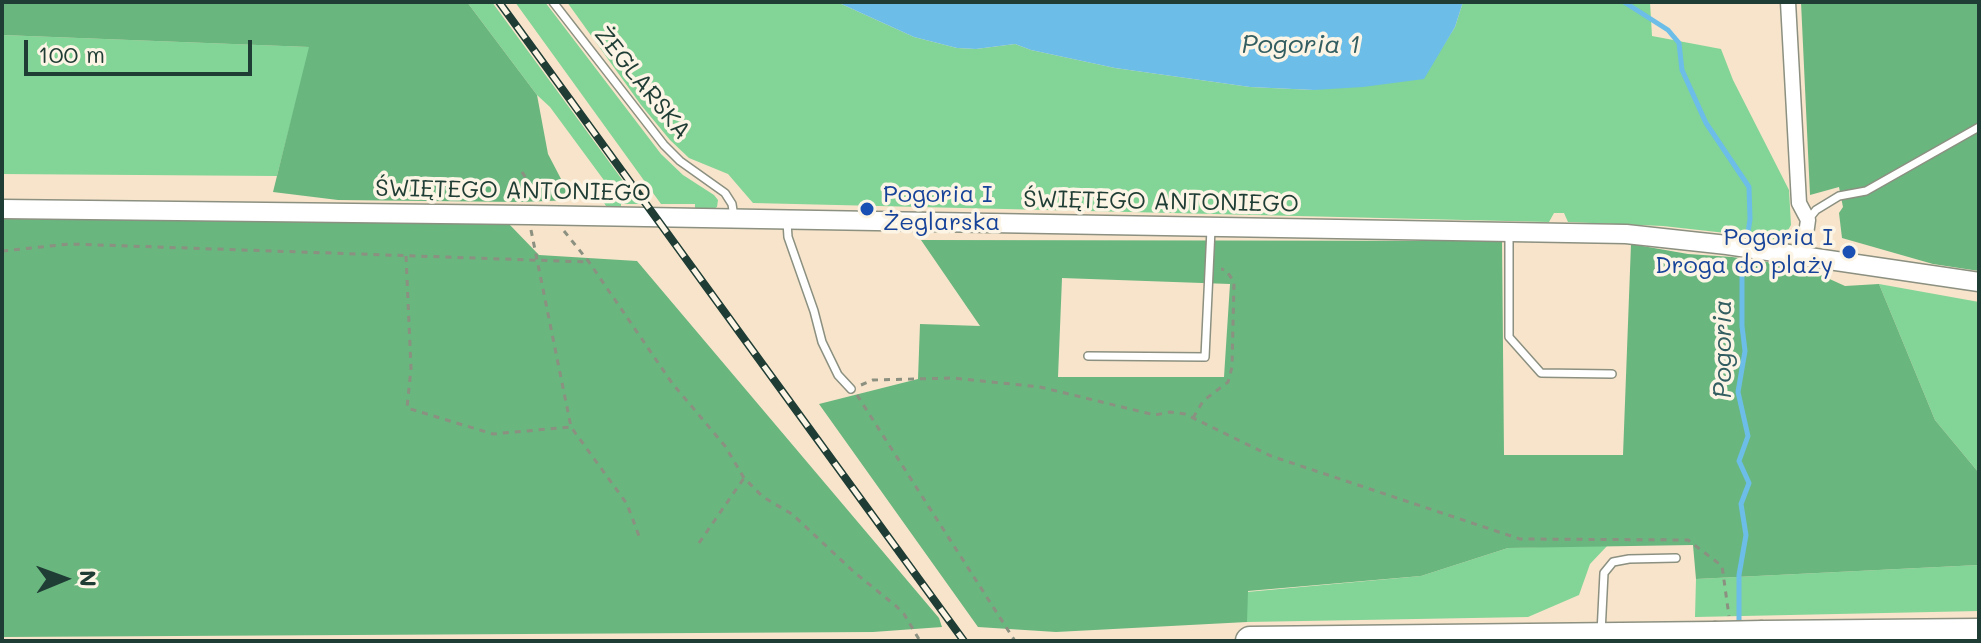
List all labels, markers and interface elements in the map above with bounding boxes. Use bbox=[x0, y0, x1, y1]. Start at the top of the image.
street label: ŻEGLARSKA bbox=[588, 21, 696, 145]
scale bar bbox=[28, 24, 256, 74]
water label: Pogoria 1 bbox=[1242, 29, 1360, 61]
text: 100 m bbox=[38, 38, 105, 69]
street label: ŚWIĘTEGO ANTONIEGO bbox=[375, 174, 651, 208]
place label: Pogoria I Żeglarska bbox=[883, 181, 1000, 237]
street label: ŚWIĘTEGO ANTONIEGO bbox=[1023, 185, 1299, 219]
marker: Pogoria I Żeglarska bbox=[858, 200, 876, 218]
place label: Pogoria I Droga do plaży bbox=[1655, 224, 1833, 280]
marker: Pogoria I Droga do plaży bbox=[1840, 243, 1858, 261]
water label: Pogoria bbox=[1707, 299, 1739, 399]
north arrow bbox=[24, 539, 104, 619]
text: N bbox=[74, 570, 103, 587]

